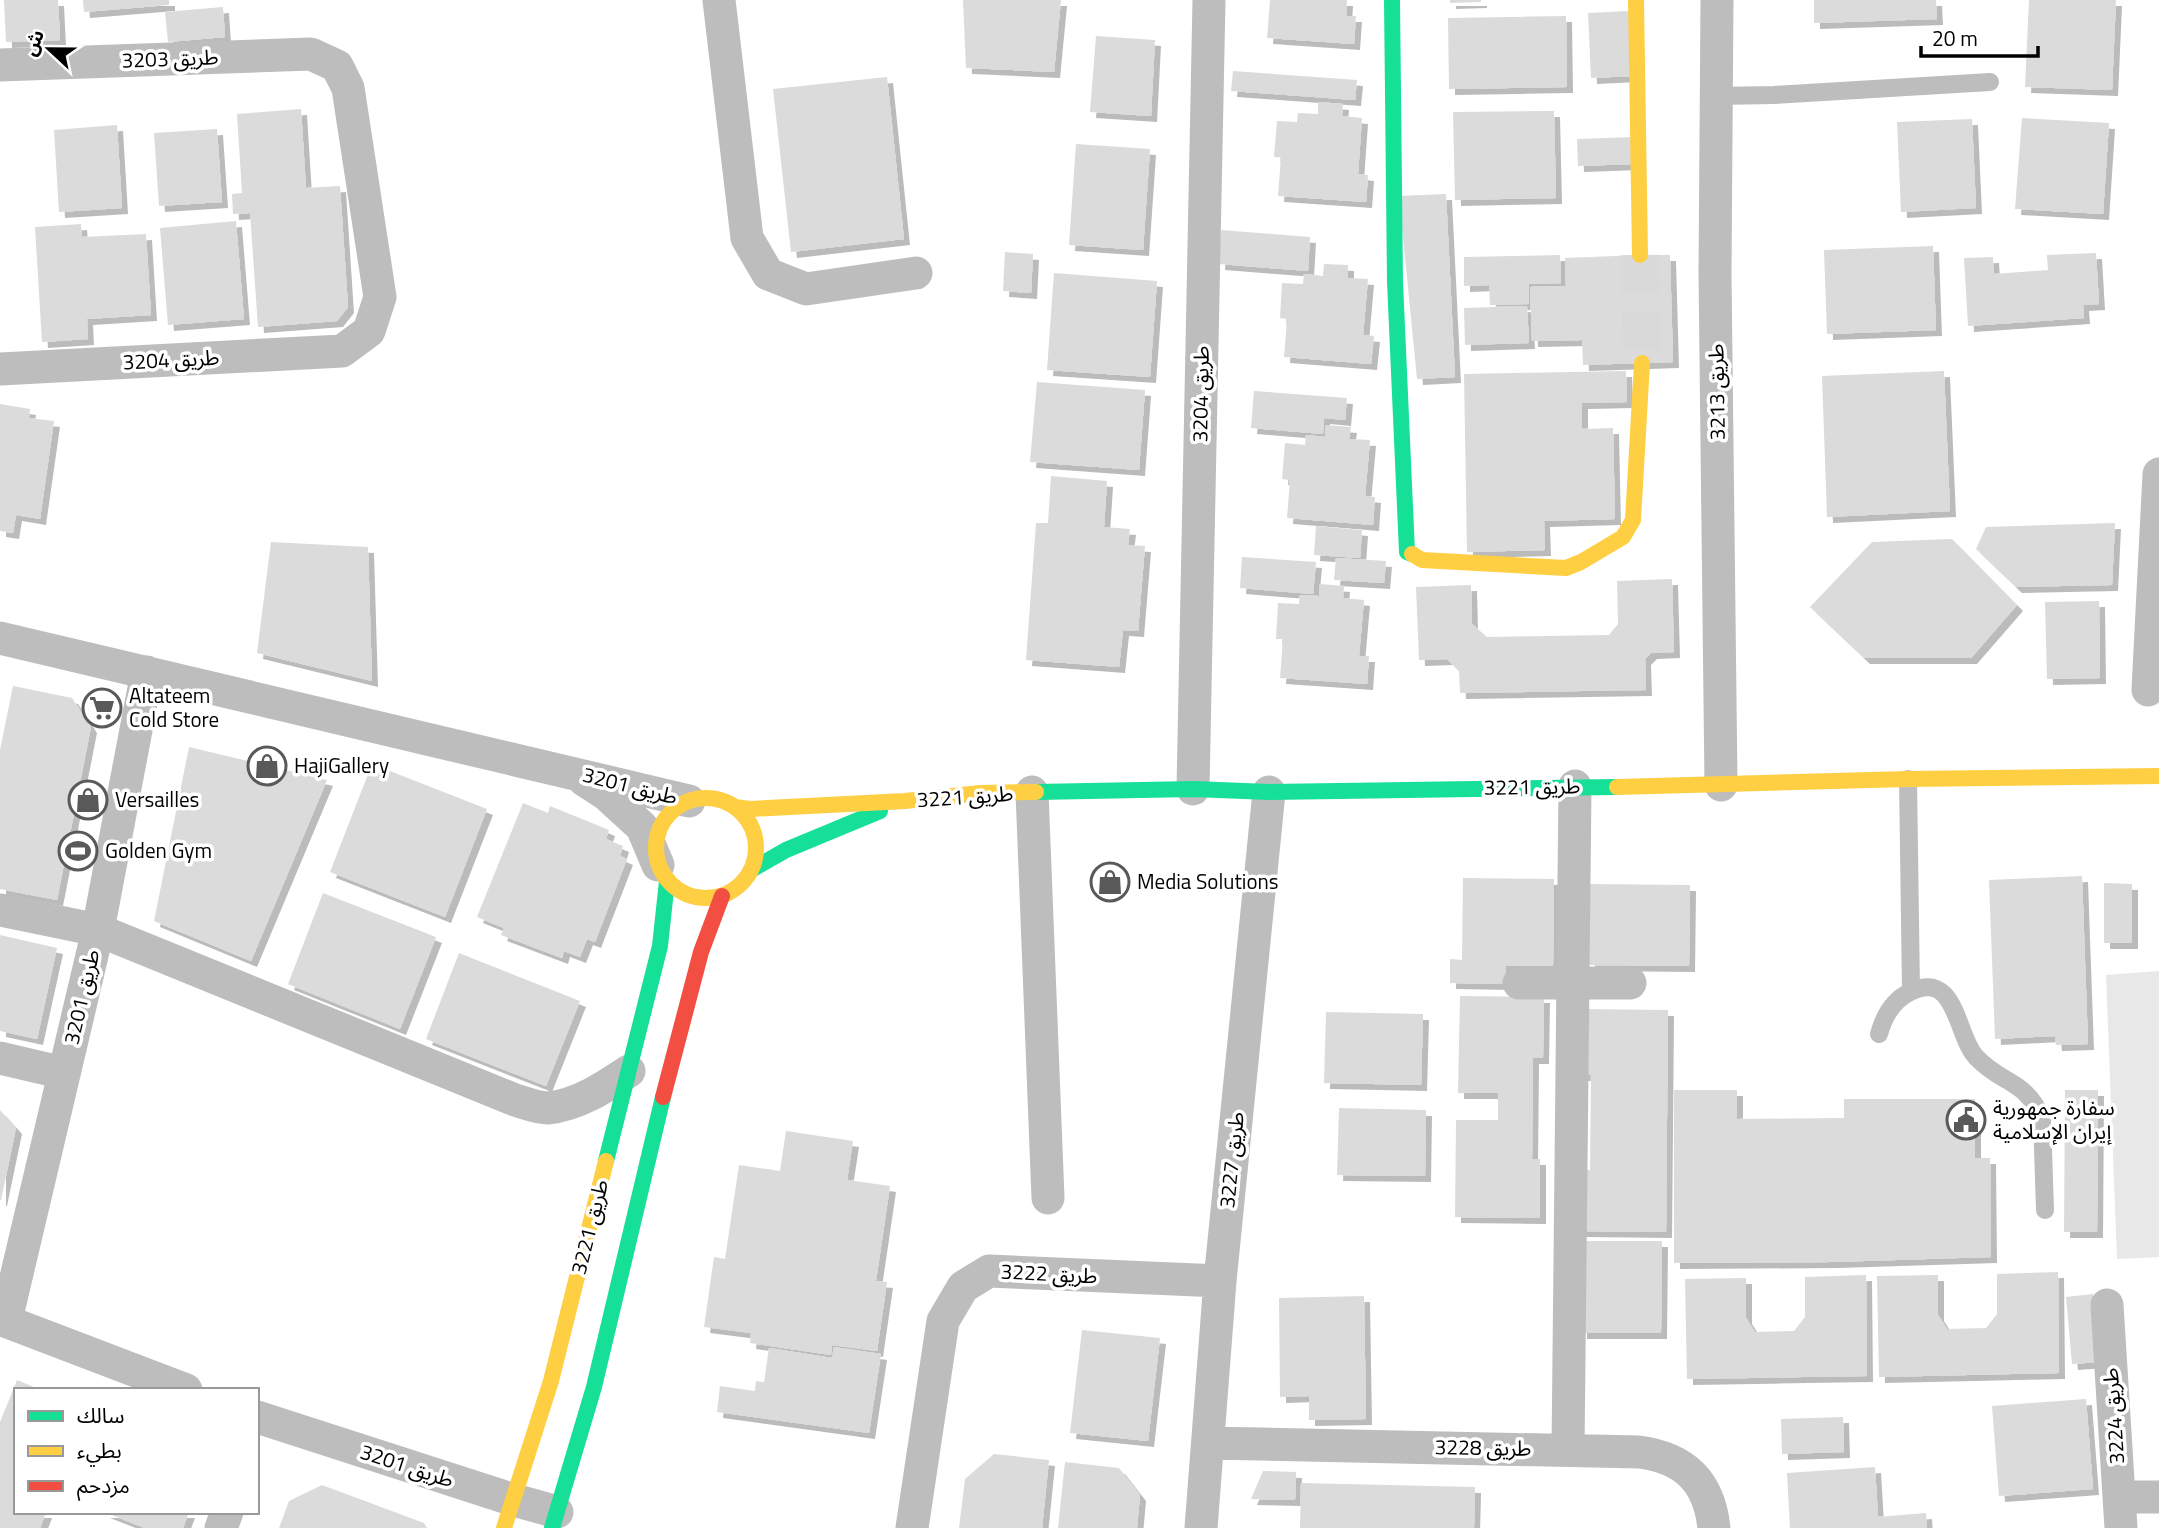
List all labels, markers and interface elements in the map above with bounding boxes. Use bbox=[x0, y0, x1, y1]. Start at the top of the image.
north arrow bbox=[14, 14, 84, 84]
scale bar bbox=[1921, 14, 2038, 58]
text: 20 m bbox=[1932, 22, 1978, 54]
text: ش bbox=[14, 25, 51, 60]
street label: طريق 3203 bbox=[121, 40, 219, 76]
street label: طريق 3204 bbox=[122, 340, 220, 378]
street label: طريق 3213 bbox=[1699, 343, 1733, 441]
street label: طريق 3204 bbox=[1183, 345, 1217, 443]
place label: Altateem Cold Store bbox=[129, 679, 219, 735]
supermarket icon: Altateem Cold Store bbox=[81, 687, 123, 729]
shop icon: HajiGallery bbox=[246, 745, 288, 787]
place label: HajiGallery bbox=[294, 749, 389, 781]
street label: طريق 3201 bbox=[579, 758, 681, 812]
street label: طريق 3221 bbox=[1483, 769, 1581, 803]
street label: طريق 3221 bbox=[916, 777, 1014, 815]
shop icon: Versailles bbox=[67, 779, 109, 821]
place label: Versailles bbox=[115, 783, 199, 815]
sports icon: Golden Gym bbox=[57, 830, 99, 872]
place label: Golden Gym bbox=[105, 834, 212, 866]
shop icon: Media Solutions bbox=[1089, 861, 1131, 903]
place label: Media Solutions bbox=[1137, 865, 1279, 897]
street label: طريق 3201 bbox=[55, 946, 108, 1048]
place label: سفارة جمهورية إيران الإسلامية bbox=[1993, 1091, 2115, 1147]
public building icon: سفارة جمهورية إيران الإسلامية bbox=[1945, 1099, 1987, 1141]
street label: طريق 3227 bbox=[1210, 1110, 1252, 1210]
street label: طريق 3221 bbox=[562, 1176, 616, 1278]
street label: طريق 3222 bbox=[1000, 1254, 1098, 1292]
street label: طريق 3224 bbox=[2094, 1367, 2132, 1465]
legend bbox=[14, 1388, 259, 1514]
text: سالك bbox=[77, 1399, 124, 1431]
street label: طريق 3228 bbox=[1434, 1430, 1532, 1464]
text: بطيء bbox=[77, 1434, 122, 1467]
street label: طريق 3201 bbox=[356, 1435, 458, 1495]
text: مزدحم bbox=[77, 1469, 130, 1501]

